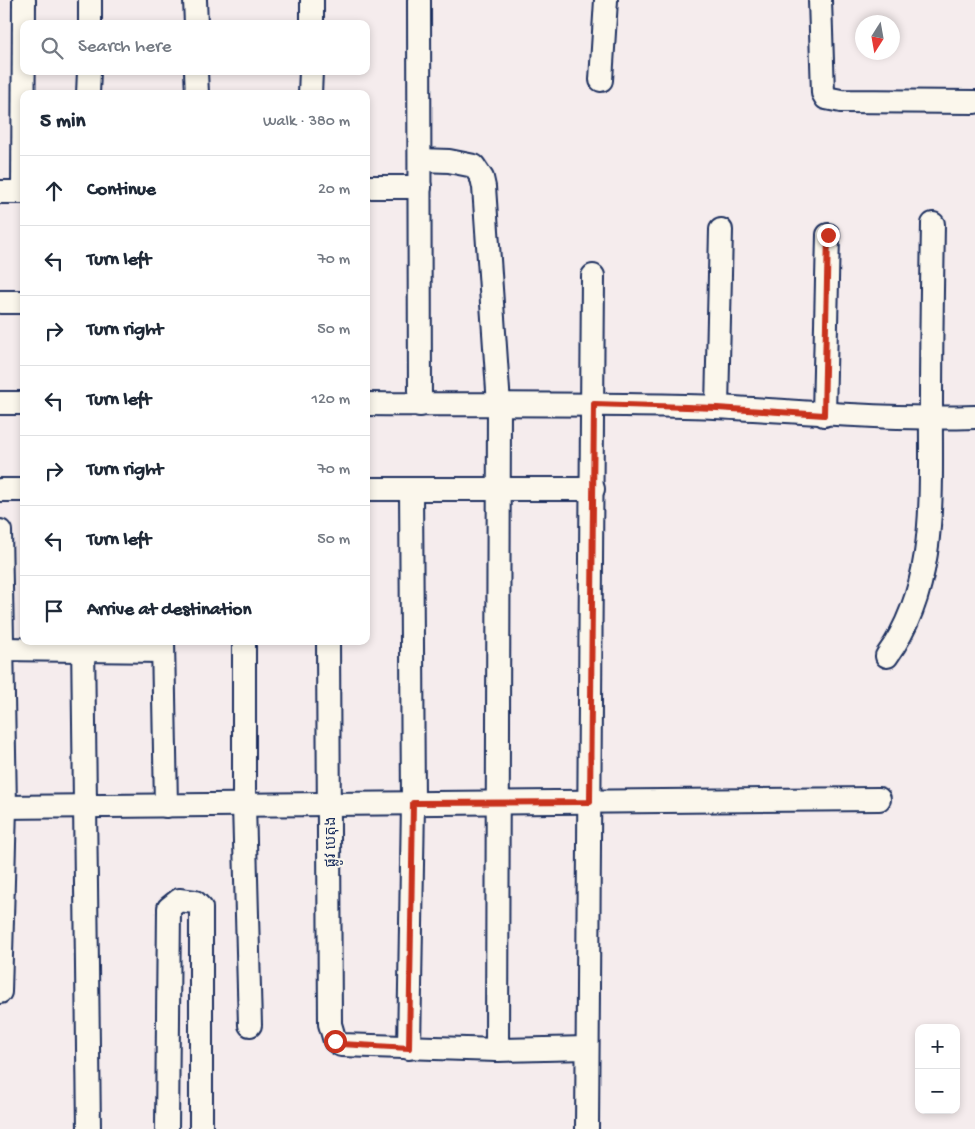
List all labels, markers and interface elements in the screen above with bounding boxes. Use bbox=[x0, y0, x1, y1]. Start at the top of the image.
north arrow bbox=[855, 15, 900, 60]
search box bbox=[20, 20, 370, 75]
icon: search bbox=[38, 34, 66, 62]
text: Search here bbox=[78, 36, 172, 59]
text: 5 min bbox=[40, 110, 85, 135]
text: Walk · 380 m bbox=[263, 113, 350, 132]
icon: ahead bbox=[40, 177, 68, 205]
text: Continue bbox=[87, 179, 156, 202]
text: 20 m bbox=[318, 181, 350, 200]
route end bbox=[817, 224, 840, 247]
icon: left bbox=[40, 247, 68, 275]
text: Turn left bbox=[87, 249, 151, 272]
text: 70 m bbox=[317, 251, 350, 270]
icon: right bbox=[40, 317, 68, 345]
text: Turn right bbox=[87, 319, 163, 342]
text: 50 m bbox=[317, 321, 350, 340]
icon: left bbox=[40, 387, 68, 415]
text: Turn left bbox=[87, 389, 151, 412]
text: 120 m bbox=[311, 391, 350, 410]
icon: right bbox=[40, 457, 68, 485]
text: Turn right bbox=[87, 459, 163, 482]
text: 70 m bbox=[317, 461, 350, 480]
icon: left bbox=[40, 527, 68, 555]
text: Turn left bbox=[87, 529, 151, 552]
text: 50 m bbox=[317, 531, 350, 550]
icon: arrive bbox=[40, 597, 68, 625]
text: Arrive at destination bbox=[87, 599, 251, 622]
street label: ផ្លូវ បេតុង bbox=[323, 817, 343, 867]
map controls bbox=[915, 1024, 960, 1114]
button: + bbox=[915, 1024, 960, 1069]
route start bbox=[324, 1030, 347, 1053]
button: − bbox=[915, 1069, 960, 1114]

